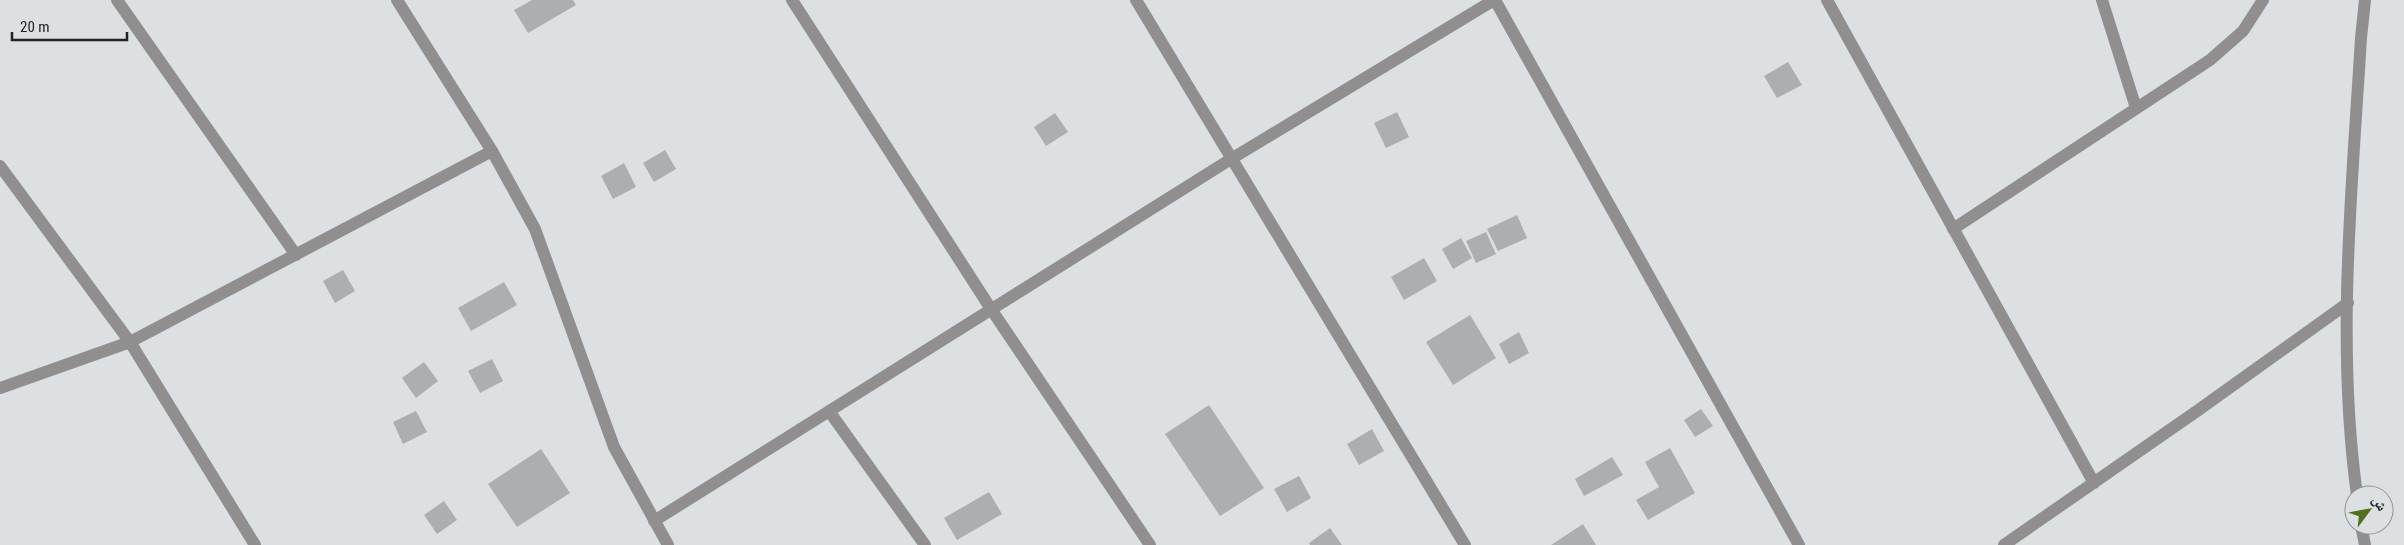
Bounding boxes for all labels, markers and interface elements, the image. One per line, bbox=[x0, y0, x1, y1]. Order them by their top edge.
scale bar bbox=[12, 10, 128, 42]
text: 20 m bbox=[20, 18, 50, 36]
north arrow bbox=[2344, 485, 2394, 535]
text: ش bbox=[2368, 493, 2391, 514]

